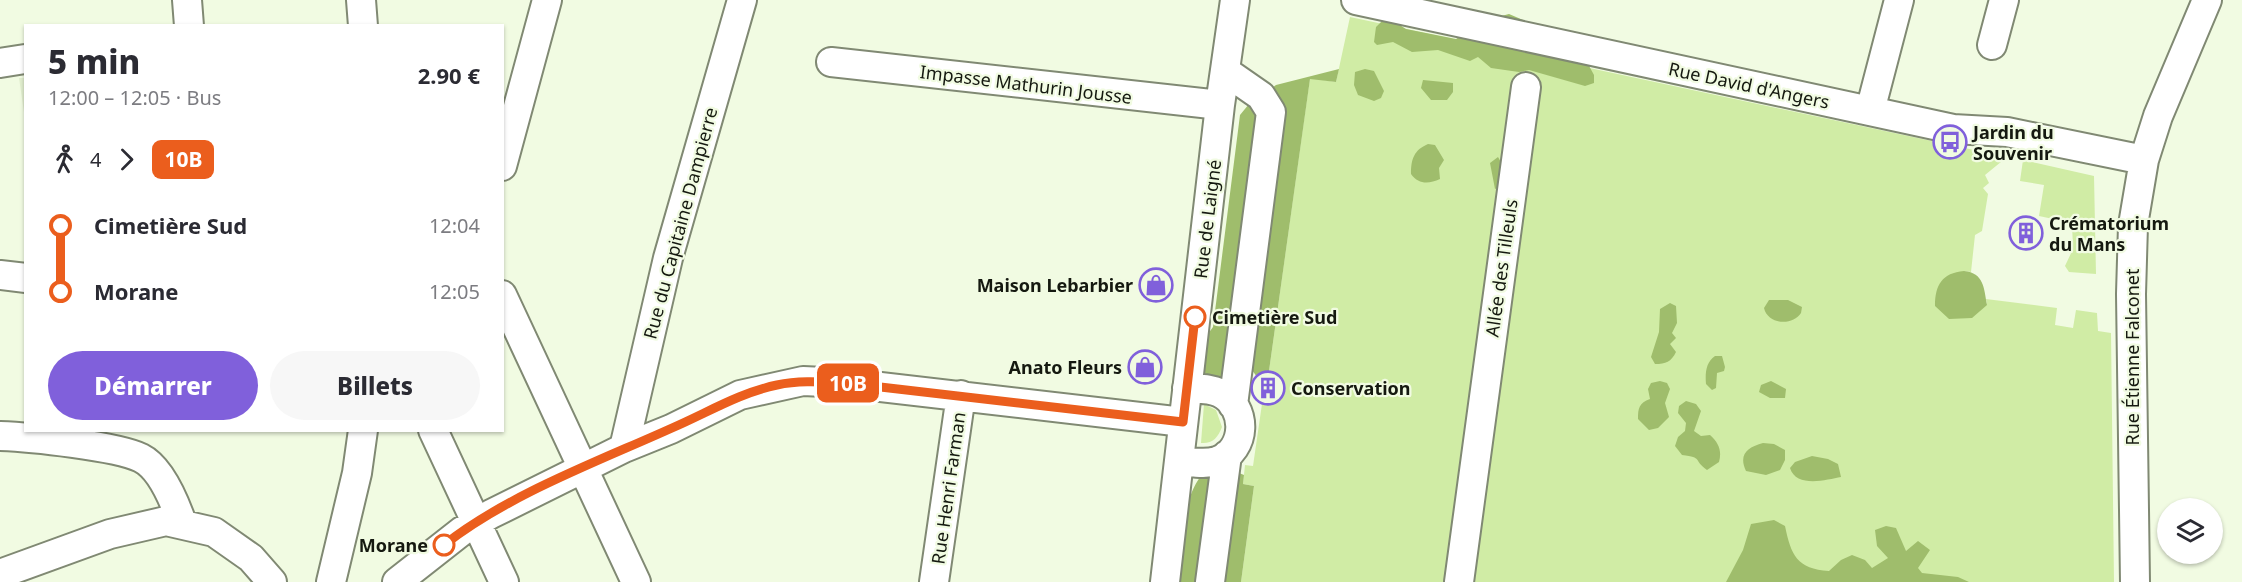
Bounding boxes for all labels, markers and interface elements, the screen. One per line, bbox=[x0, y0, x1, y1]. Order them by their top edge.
text: 5 min bbox=[48, 39, 140, 84]
street label: Rue David d'Angers bbox=[1666, 56, 1832, 114]
street label: Impasse Mathurin Jousse bbox=[919, 59, 1133, 109]
text: 2.90 € bbox=[418, 60, 480, 90]
text: 12:00 – 12:05 · Bus bbox=[48, 84, 221, 111]
street label: Rue du Capitaine Dampierre bbox=[637, 104, 723, 342]
place label: Jardin du Souvenir bbox=[1971, 120, 2054, 165]
bus stop icon: Jardin du Souvenir bbox=[1932, 124, 1968, 160]
icon: walk bbox=[48, 143, 81, 176]
icon: forward bbox=[110, 143, 143, 176]
text: 10B bbox=[164, 145, 202, 173]
text: 4 bbox=[90, 146, 101, 173]
street label: Rue de Laigné bbox=[1188, 158, 1226, 280]
street label: Allée des Tilleuls bbox=[1479, 198, 1523, 338]
text: Cimetière Sud bbox=[94, 210, 247, 240]
place label: Crématorium du Mans bbox=[2049, 211, 2169, 256]
text: 12:04 bbox=[429, 212, 480, 239]
building icon: Crématorium du Mans bbox=[2008, 215, 2044, 251]
shop icon: Maison Lebarbier bbox=[1138, 267, 1174, 303]
street label: Rue Étienne Falconet bbox=[2120, 268, 2144, 445]
place label: Maison Lebarbier bbox=[977, 273, 1133, 297]
text: Morane bbox=[94, 276, 179, 306]
text: 12:05 bbox=[429, 278, 480, 305]
place label: Cimetière Sud bbox=[1212, 305, 1337, 329]
marker: Cimetière Sud bbox=[1184, 306, 1206, 328]
shop icon: Anato Fleurs bbox=[1127, 349, 1163, 385]
button: Démarrer bbox=[48, 351, 258, 420]
button: Billets bbox=[270, 351, 480, 420]
place label: Anato Fleurs bbox=[1009, 355, 1122, 379]
line badge: 10B bbox=[814, 364, 882, 403]
text: 10B bbox=[829, 369, 867, 397]
building icon: Conservation bbox=[1250, 370, 1286, 406]
place label: Conservation bbox=[1291, 376, 1411, 400]
street label: Rue Henri Farman bbox=[925, 410, 971, 566]
map controls bbox=[2157, 498, 2223, 564]
button: layers bbox=[2157, 498, 2223, 564]
place label: Morane bbox=[359, 533, 428, 557]
marker: Morane bbox=[433, 534, 455, 556]

